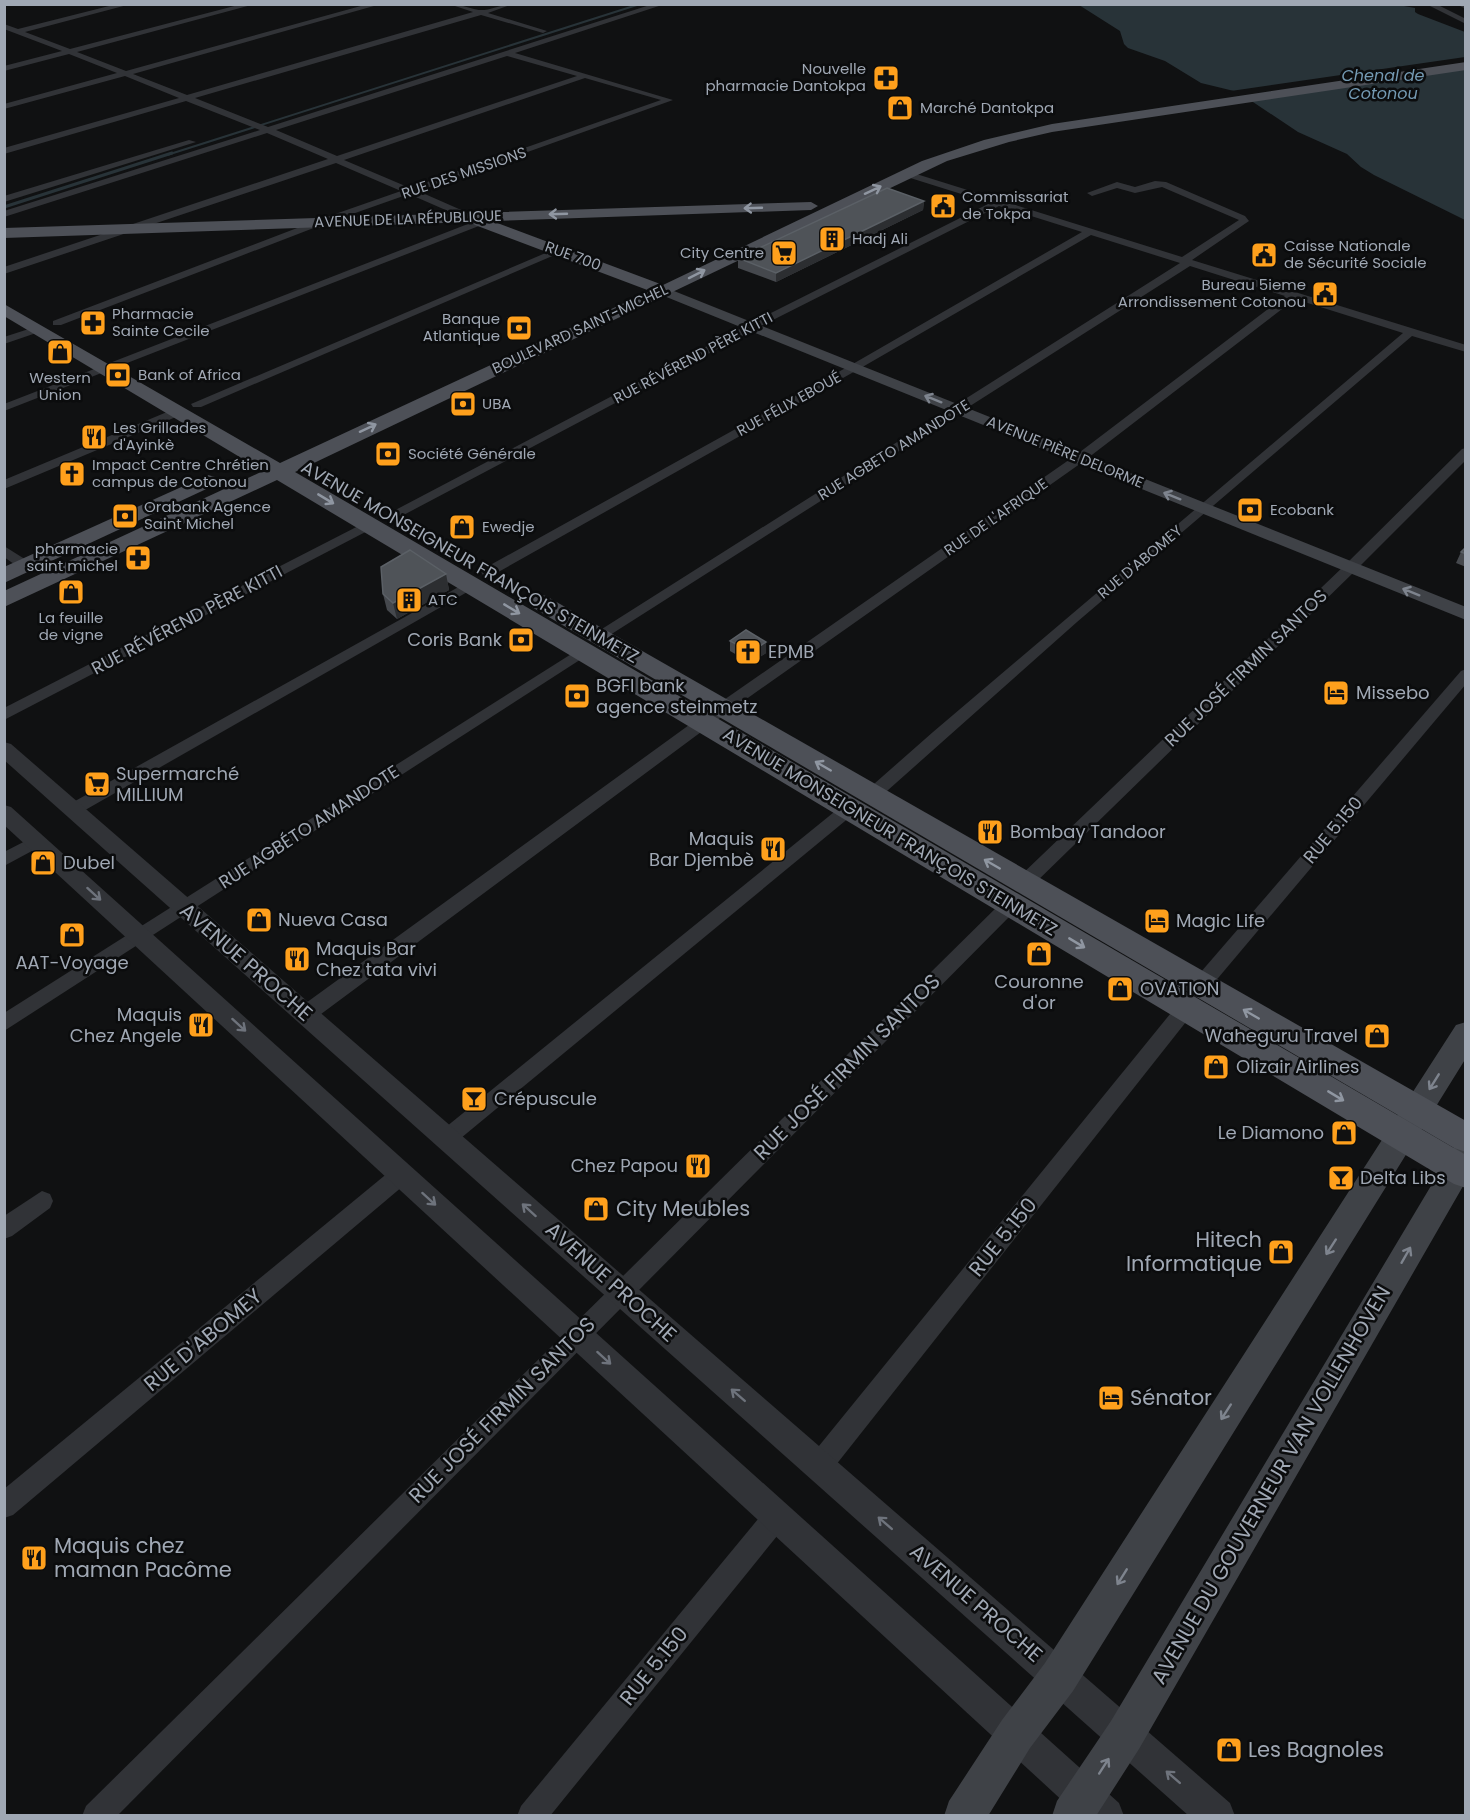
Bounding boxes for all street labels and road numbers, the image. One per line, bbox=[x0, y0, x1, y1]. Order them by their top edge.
street label: RUE DES MISSIONS bbox=[398, 141, 529, 204]
street label: AVENUE DE LA RÉPUBLIQUE bbox=[314, 205, 502, 232]
street label: RUE 700 bbox=[542, 236, 604, 275]
street label: BOULEVARD SAINT-MICHEL bbox=[489, 278, 671, 379]
street label: RUE RÉVÉREND PÈRE KITTI bbox=[610, 307, 776, 408]
street label: RUE FÉLIX EBOUÉ bbox=[733, 366, 845, 441]
street label: RUE AGBETO AMANDOTE bbox=[814, 394, 974, 505]
street label: AVENUE PIÈRE DELORME bbox=[984, 410, 1147, 493]
street label: AVENUE MONSEIGNEUR FRANÇOIS STEINMETZ bbox=[297, 454, 644, 669]
street label: RUE DE L'AFRIQUE bbox=[940, 473, 1052, 560]
street label: RUE D'ABOMEY bbox=[1093, 520, 1187, 603]
street label: RUE RÉVÉREND PÈRE KITTI bbox=[87, 559, 287, 681]
street label: RUE JOSÉ FIRMIN SANTOS bbox=[1159, 583, 1332, 752]
street label: AVENUE MONSEIGNEUR FRANÇOIS STEINMETZ bbox=[718, 721, 1062, 942]
street label: RUE AGBÉTO AMANDOTE bbox=[214, 759, 404, 894]
street label: RUE 5.150 bbox=[1297, 791, 1368, 869]
street label: AVENUE PROCHE bbox=[174, 896, 319, 1027]
street label: RUE JOSÉ FIRMIN SANTOS bbox=[747, 967, 946, 1166]
street label: RUE 5.150 bbox=[962, 1191, 1043, 1282]
street label: AVENUE PROCHE bbox=[539, 1215, 683, 1348]
street label: AVENUE DU GOUVERNEUR VAN VOLLENHOVEN bbox=[1144, 1280, 1397, 1689]
street label: RUE D'ABOMEY bbox=[137, 1282, 268, 1398]
street label: RUE JOSÉ FIRMIN SANTOS bbox=[402, 1310, 601, 1509]
street label: AVENUE PROCHE bbox=[904, 1537, 1049, 1668]
street label: RUE 5.150 bbox=[613, 1620, 694, 1711]

